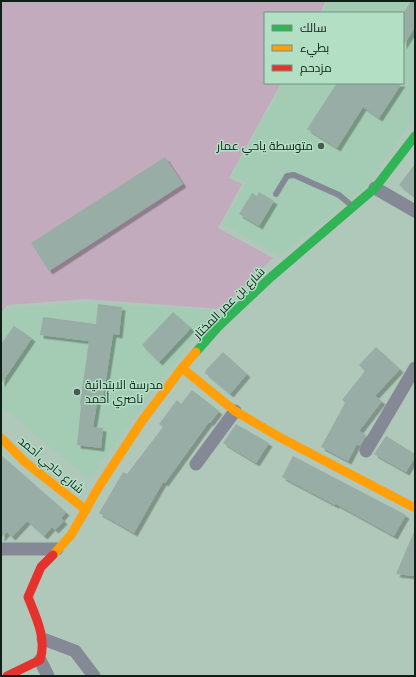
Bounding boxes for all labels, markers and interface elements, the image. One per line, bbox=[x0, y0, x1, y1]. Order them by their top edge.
legend bbox=[264, 12, 404, 84]
text: سالك bbox=[300, 20, 327, 35]
text: بطيء bbox=[300, 40, 329, 58]
text: مزدحم bbox=[300, 60, 332, 76]
place label: متوسطة ياحي عمار bbox=[216, 138, 313, 156]
marker: متوسطة ياحي عمار bbox=[316, 141, 326, 151]
street label: شارع بن عمر المختار bbox=[189, 264, 268, 343]
place label: مدرسة الابتدائية ناصري أحمد bbox=[85, 377, 163, 409]
marker: مدرسة الابتدائية ناصري أحمد bbox=[72, 387, 82, 397]
street label: شارع حاجي أحمد bbox=[13, 433, 87, 499]

